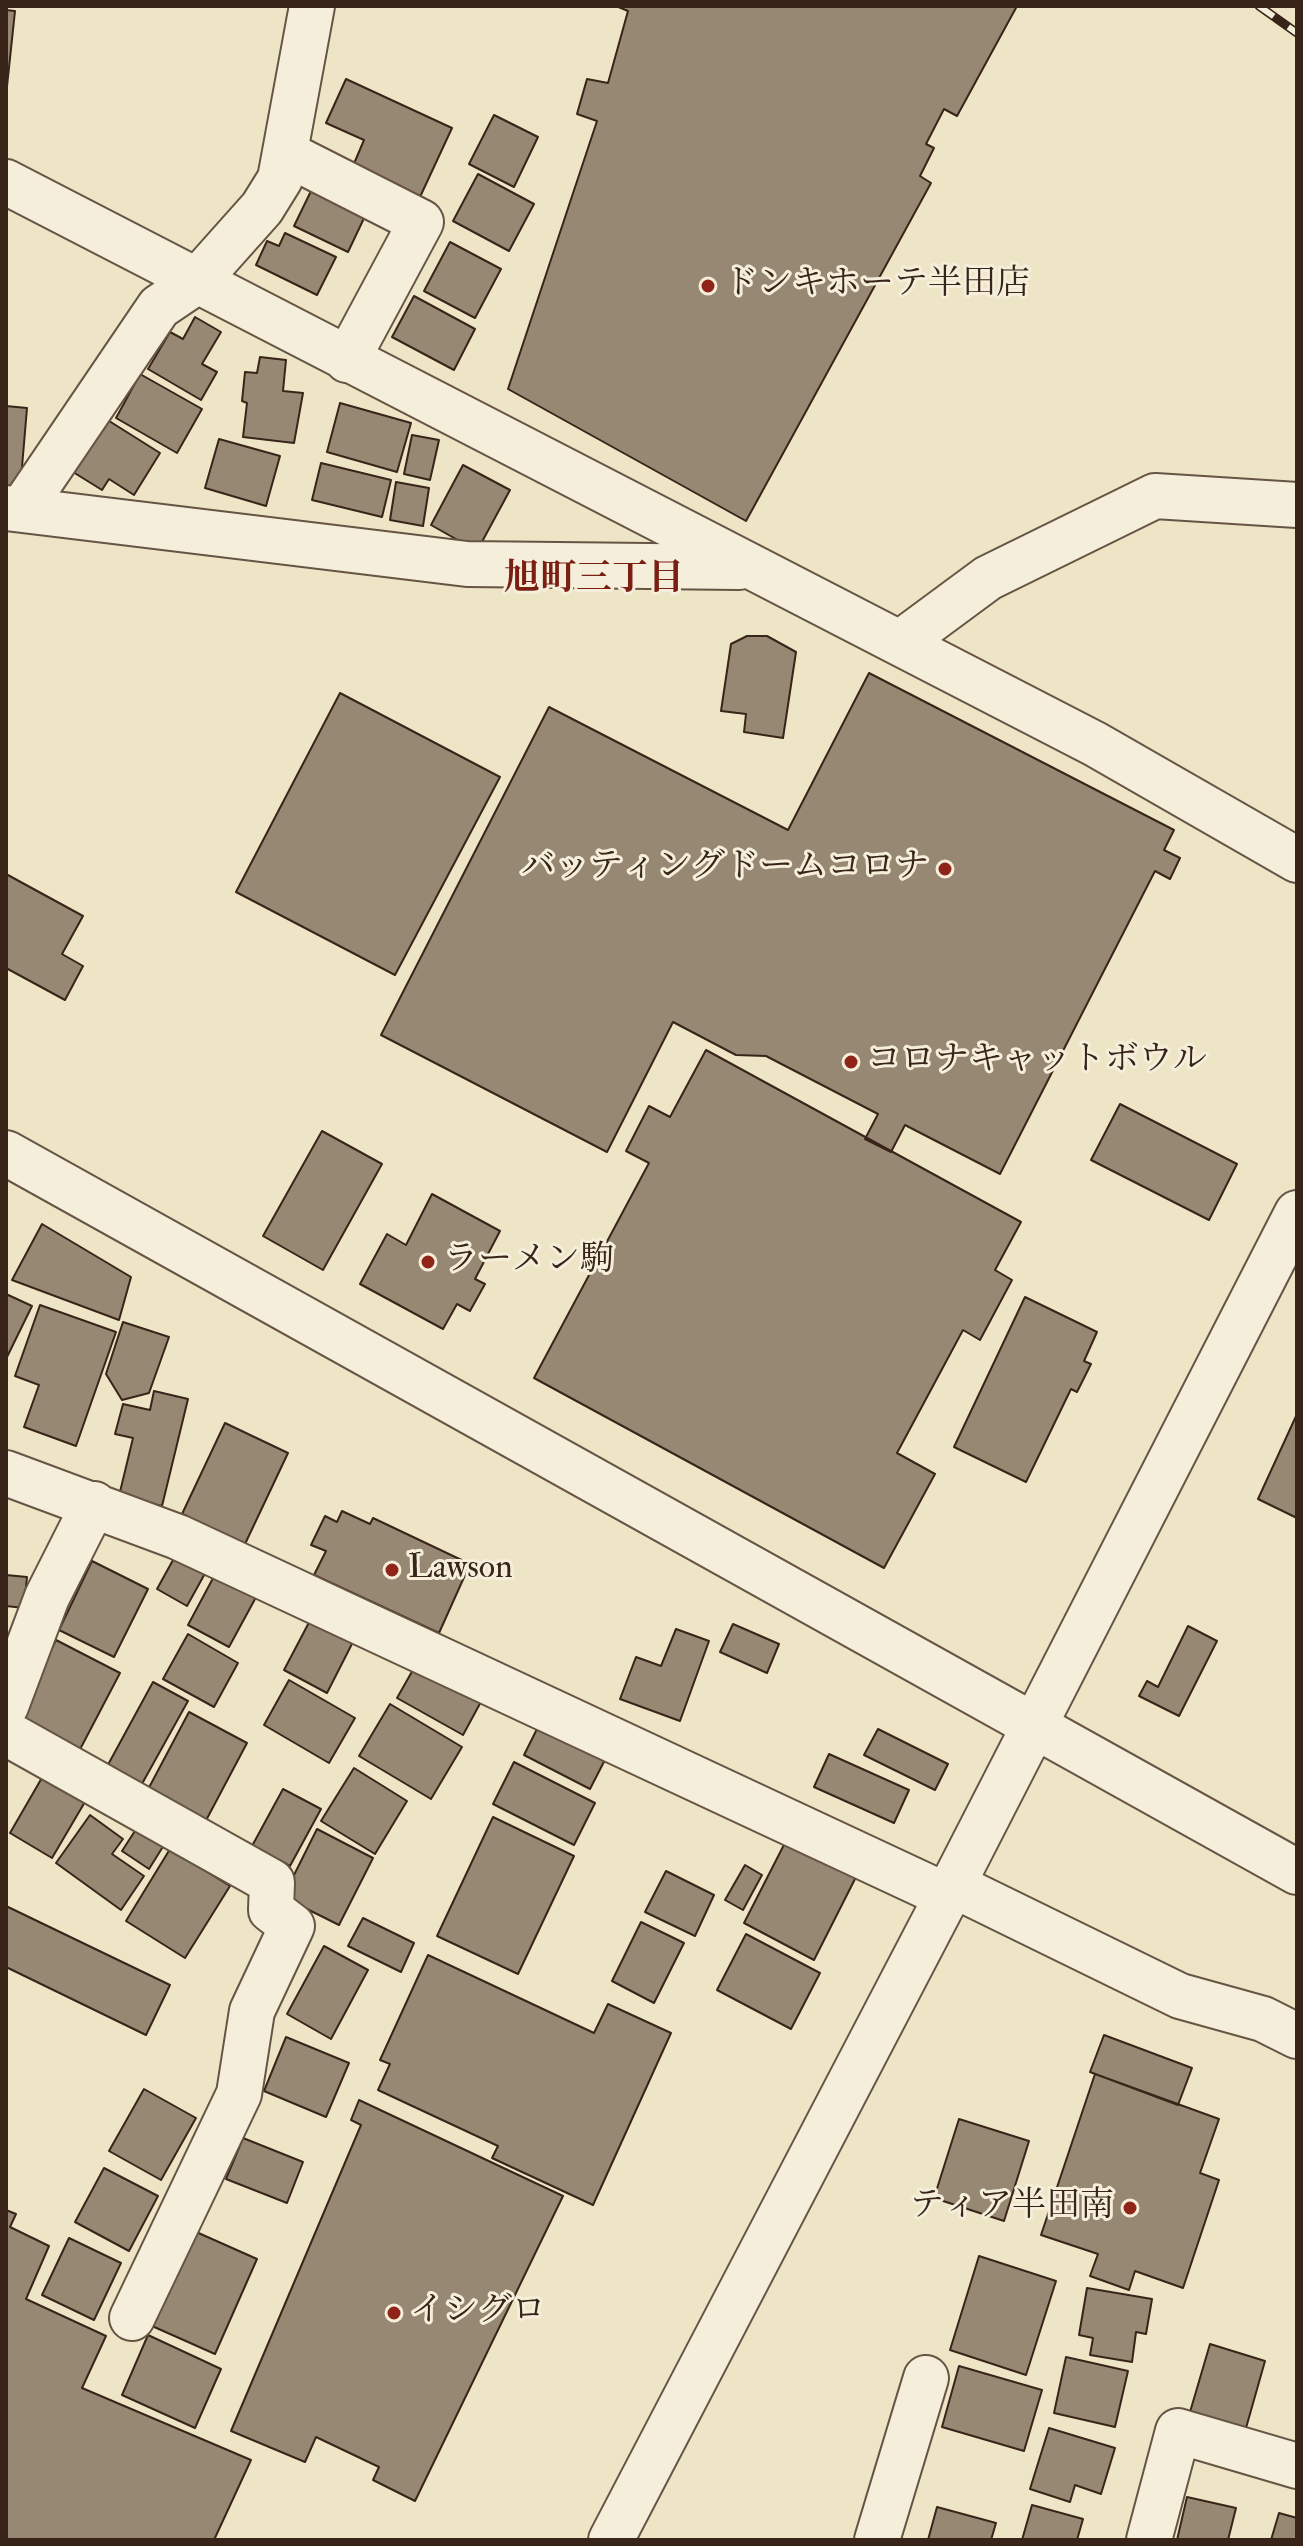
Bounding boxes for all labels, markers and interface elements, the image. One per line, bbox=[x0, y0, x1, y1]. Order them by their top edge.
place label: ドンキホーテ半田店 bbox=[724, 266, 1030, 306]
marker: ドンキホーテ半田店 bbox=[699, 277, 717, 295]
district label: 旭町三丁目 bbox=[504, 559, 684, 603]
place label: バッティングドームコロナ bbox=[521, 849, 929, 889]
marker: バッティングドームコロナ bbox=[936, 860, 954, 878]
place label: コロナキャットボウル bbox=[867, 1042, 1207, 1082]
marker: コロナキャットボウル bbox=[842, 1053, 860, 1071]
place label: ラーメン駒 bbox=[444, 1242, 614, 1282]
marker: ラーメン駒 bbox=[419, 1253, 437, 1271]
place label: Lawson bbox=[408, 1550, 513, 1590]
marker: Lawson bbox=[383, 1561, 401, 1579]
place label: ティア半田南 bbox=[910, 2188, 1114, 2228]
marker: ティア半田南 bbox=[1121, 2199, 1139, 2217]
place label: イシグロ bbox=[410, 2293, 546, 2333]
marker: イシグロ bbox=[385, 2304, 403, 2322]

